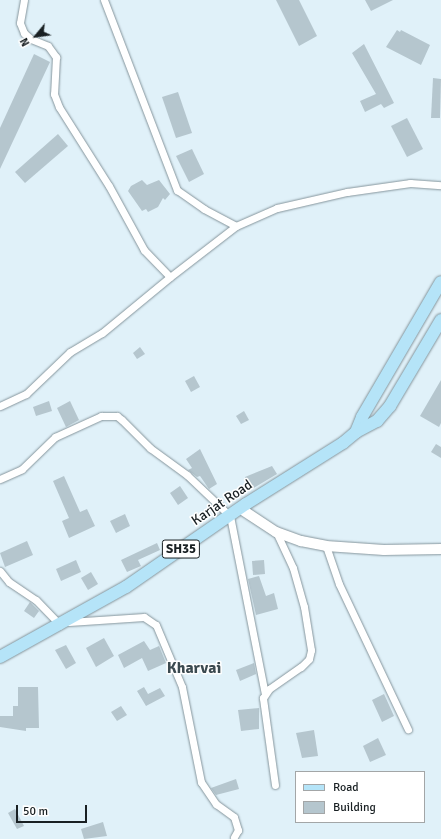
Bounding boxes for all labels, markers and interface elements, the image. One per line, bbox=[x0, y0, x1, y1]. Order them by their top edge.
north arrow bbox=[16, 16, 56, 56]
text: N bbox=[18, 36, 33, 49]
street label: Karjat Road bbox=[188, 477, 256, 529]
road number: SH35 bbox=[161, 538, 201, 560]
district label: Kharvai bbox=[167, 658, 221, 678]
legend bbox=[295, 771, 425, 823]
text: Road bbox=[333, 780, 359, 795]
scale bar bbox=[18, 797, 89, 823]
text: Building bbox=[333, 800, 376, 815]
text: 50 m bbox=[23, 804, 48, 819]

